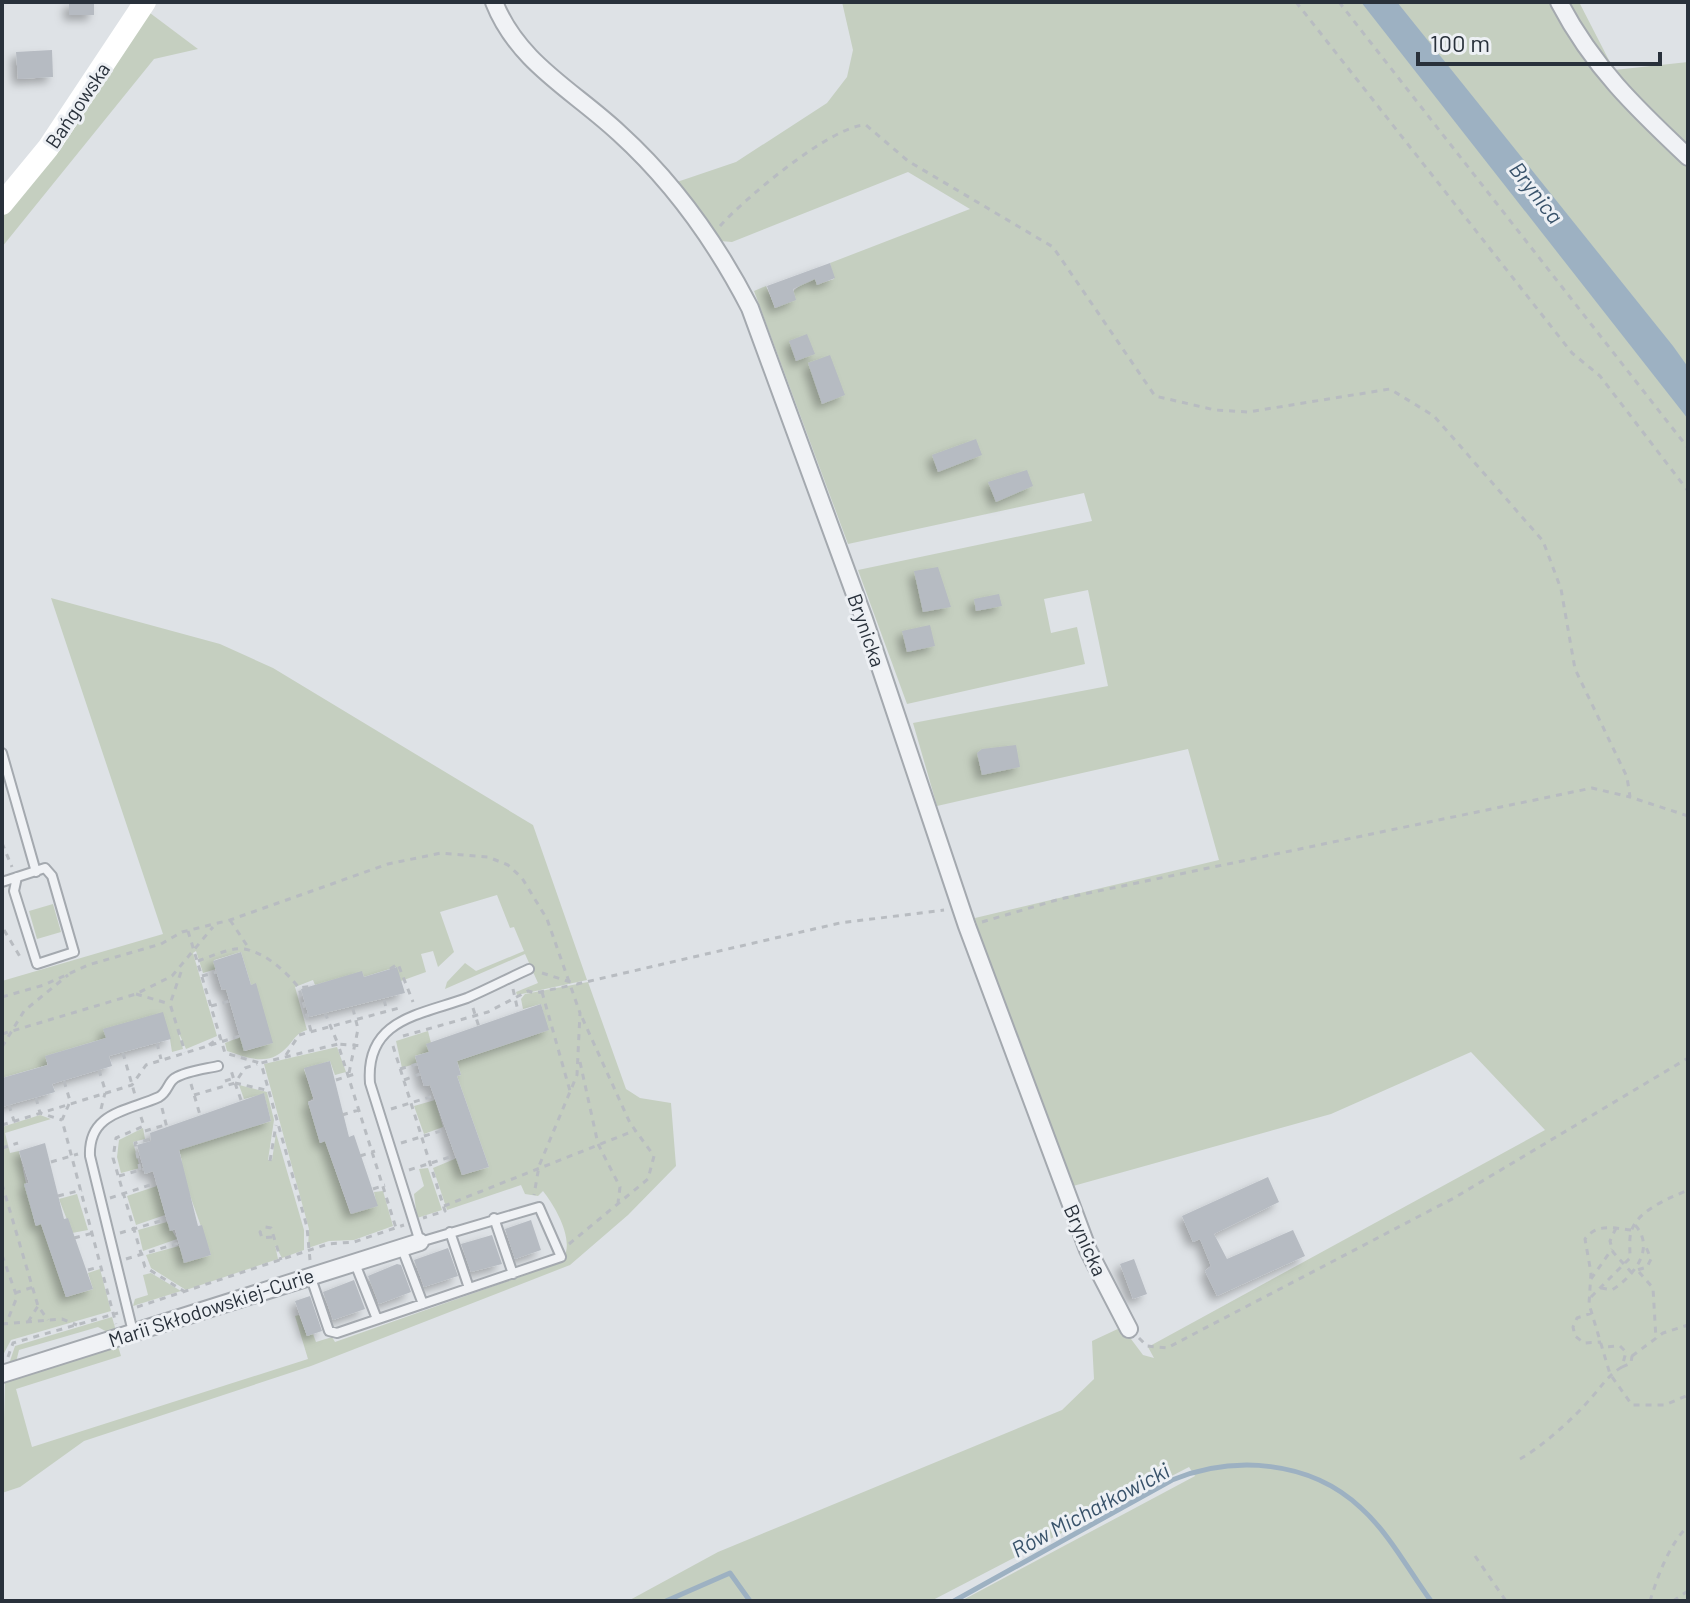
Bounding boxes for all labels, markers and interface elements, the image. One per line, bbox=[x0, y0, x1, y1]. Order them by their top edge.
scale bar bbox=[1418, 16, 1660, 66]
text: 100 m bbox=[1430, 28, 1490, 57]
street label: Bańgowska bbox=[40, 58, 114, 152]
water label: Brynica bbox=[1505, 156, 1569, 228]
street label: Brynicka bbox=[843, 590, 891, 670]
street label: Brynicka bbox=[1060, 1200, 1112, 1280]
street label: Marii Skłodowskiej-Curie bbox=[105, 1262, 317, 1352]
water label: Rów Michałkowicki bbox=[1006, 1456, 1174, 1562]

